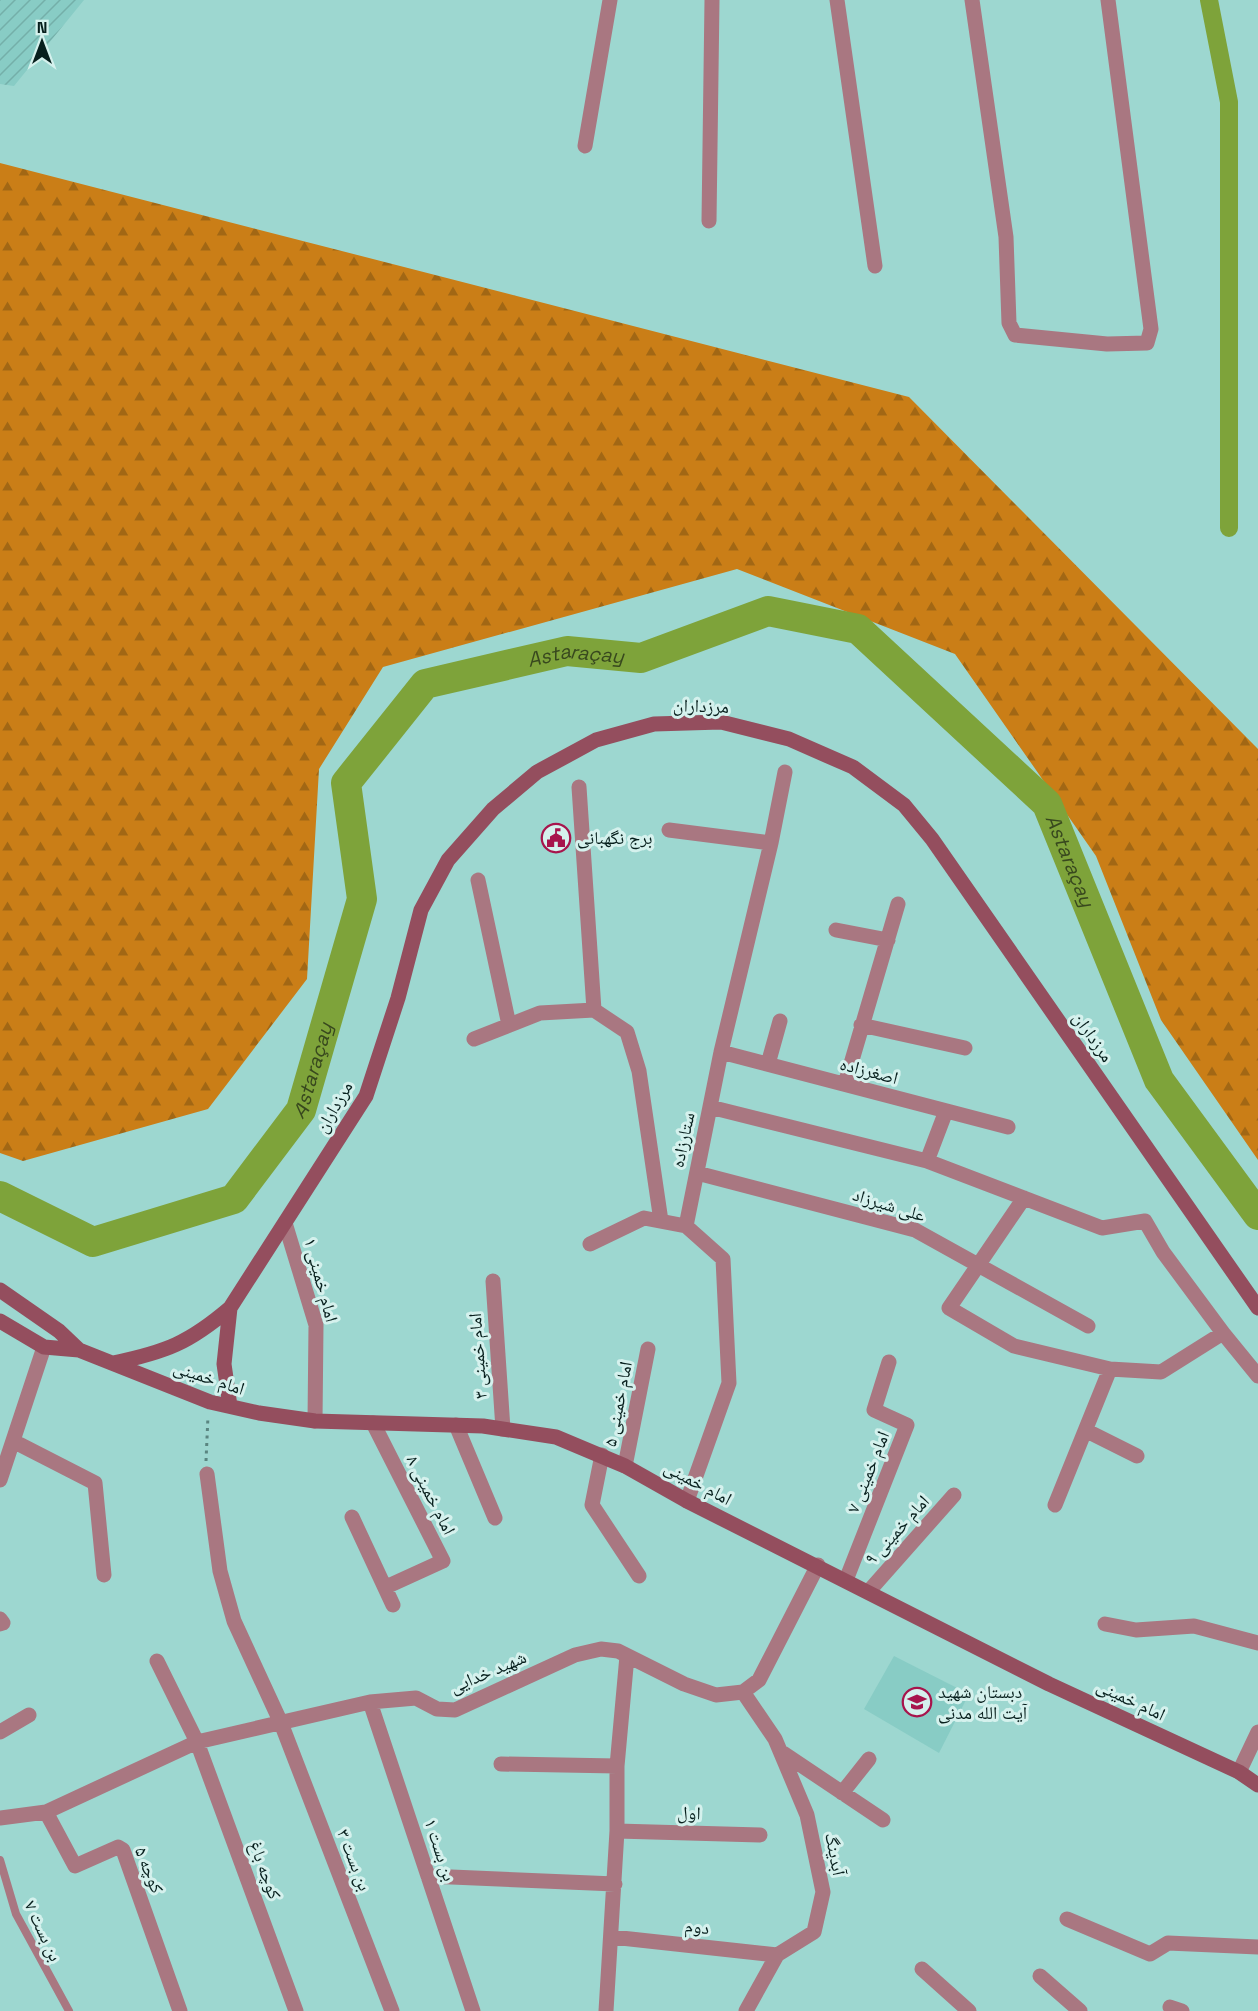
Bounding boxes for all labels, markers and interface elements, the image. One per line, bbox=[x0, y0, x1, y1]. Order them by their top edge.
north arrow bbox=[12, 12, 72, 72]
text: N bbox=[37, 17, 47, 38]
water label: Astaraçay bbox=[525, 638, 627, 673]
street label: مرزداران bbox=[673, 693, 729, 718]
water label: Astaraçay bbox=[1040, 811, 1101, 912]
public building icon: برج نگهبانی bbox=[540, 822, 572, 854]
place label: برج نگهبانی bbox=[577, 826, 653, 850]
street label: مرزداران bbox=[1068, 1007, 1119, 1066]
water label: Astaraçay bbox=[286, 1018, 339, 1124]
street label: اصغرزاده bbox=[838, 1052, 901, 1089]
street label: مرزداران bbox=[310, 1077, 358, 1137]
street label: ستارزاده bbox=[665, 1110, 700, 1170]
street label: علی شیرزاد bbox=[850, 1183, 928, 1226]
street label: امام خمینی ۱ bbox=[298, 1235, 344, 1325]
street label: امام خمینی ۳ bbox=[463, 1312, 493, 1400]
street label: امام خمینی bbox=[170, 1355, 248, 1401]
street label: امام خمینی ۵ bbox=[598, 1359, 638, 1449]
street label: امام خمینی ۷ bbox=[841, 1428, 895, 1516]
street label: امام خمینی ۸ bbox=[401, 1451, 461, 1539]
street label: امام خمینی bbox=[660, 1455, 736, 1511]
street label: امام خمینی ۹ bbox=[859, 1490, 935, 1570]
street label: شهید خدایی bbox=[446, 1645, 530, 1698]
street label: امام خمینی bbox=[1093, 1674, 1169, 1726]
place label: دبستان شهید آیت الله مدنی bbox=[938, 1680, 1028, 1724]
school or university icon: دبستان شهید آیت الله مدنی bbox=[901, 1686, 933, 1718]
street label: اول bbox=[677, 1801, 701, 1824]
street label: بن بست ۱ bbox=[420, 1816, 461, 1884]
street label: بن بست ۳ bbox=[332, 1826, 377, 1894]
street label: آبدینگ bbox=[820, 1831, 851, 1878]
street label: کوچه باغ bbox=[244, 1837, 287, 1903]
street label: کوچه ۵ bbox=[130, 1843, 169, 1897]
street label: بن بست ۷ bbox=[19, 1897, 68, 1965]
street label: دوم bbox=[683, 1914, 711, 1940]

